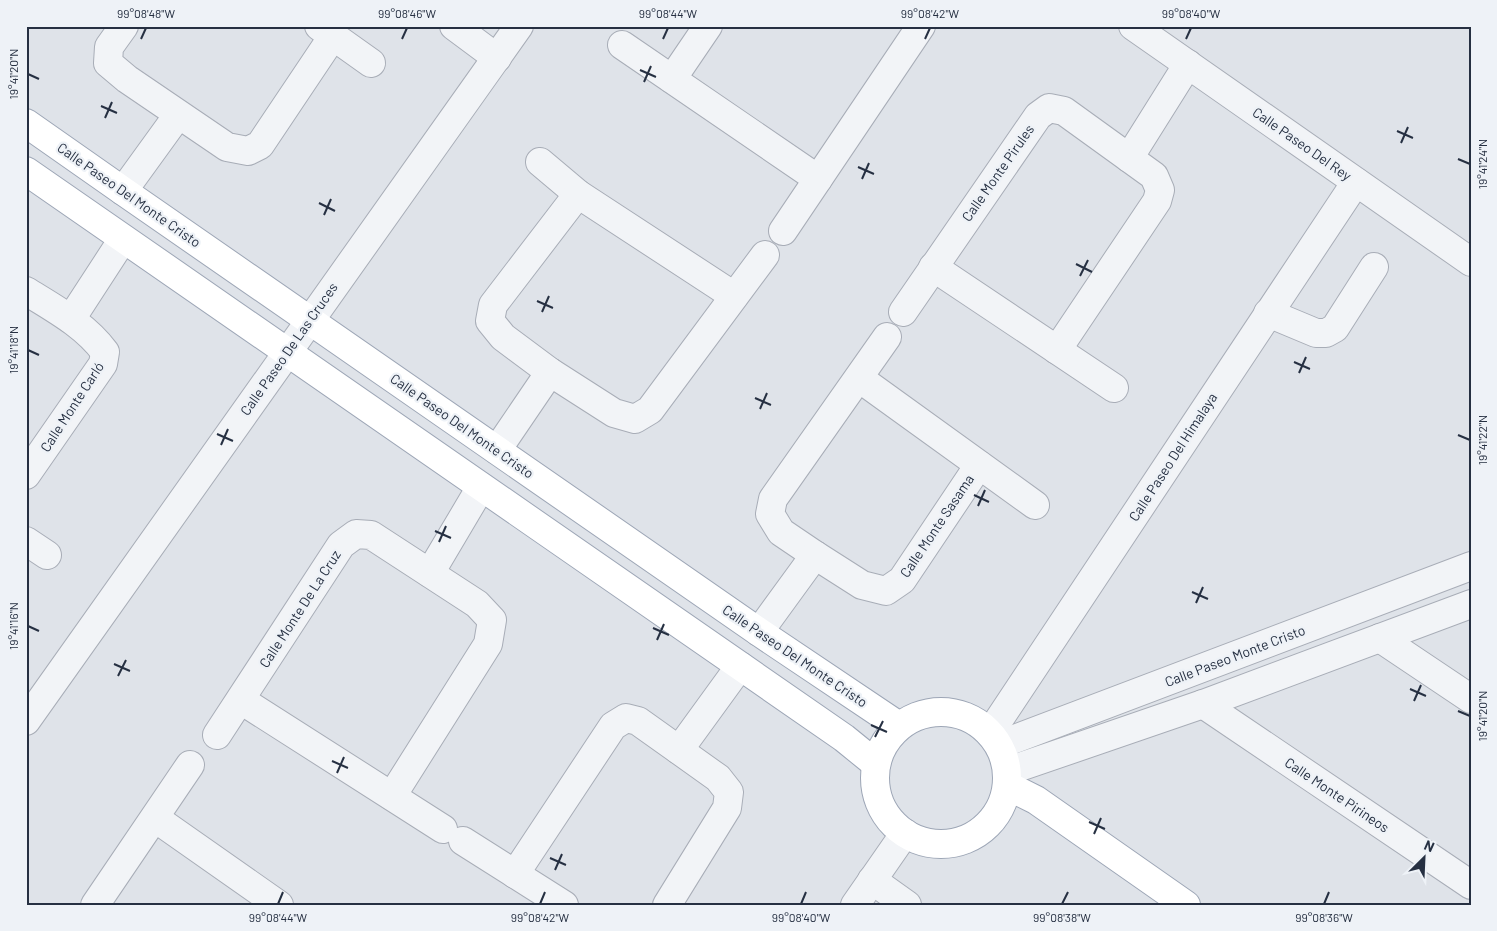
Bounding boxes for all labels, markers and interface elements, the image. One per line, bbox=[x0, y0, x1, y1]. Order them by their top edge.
text: 99°08'48"W bbox=[117, 6, 176, 20]
text: 99°08'46"W bbox=[378, 6, 436, 20]
text: 99°08'44"W bbox=[639, 6, 698, 20]
text: 99°08'42"W bbox=[901, 6, 960, 20]
text: 99°08'40"W bbox=[1162, 6, 1221, 20]
text: 19°41'20"N bbox=[6, 49, 20, 99]
street label: Calle Paseo Del Rey bbox=[1250, 103, 1355, 184]
street label: Calle Monte Pirules bbox=[958, 121, 1037, 224]
street label: Calle Paseo Del Monte Cristo bbox=[54, 139, 204, 251]
text: 19°41'24"N bbox=[1475, 139, 1489, 189]
street label: Calle Paseo De Las Cruces bbox=[236, 279, 341, 418]
text: 19°41'18"N bbox=[6, 326, 20, 374]
street label: Calle Monte Carló bbox=[36, 359, 107, 455]
street label: Calle Paseo Del Monte Cristo bbox=[387, 370, 537, 482]
street label: Calle Paseo Del Himalaya bbox=[1125, 389, 1220, 524]
text: 19°41'22"N bbox=[1475, 415, 1489, 465]
street label: Calle Monte Sasama bbox=[896, 471, 977, 580]
street label: Calle Monte De La Cruz bbox=[255, 547, 344, 671]
street label: Calle Paseo Del Monte Cristo bbox=[720, 601, 871, 710]
text: 19°41'16"N bbox=[6, 602, 20, 650]
street label: Calle Paseo Monte Cristo bbox=[1162, 621, 1307, 690]
text: 19°41'20"N bbox=[1475, 691, 1489, 741]
street label: Calle Monte Pirineos bbox=[1282, 753, 1393, 836]
north arrow bbox=[1400, 834, 1450, 884]
text: N bbox=[1422, 836, 1437, 855]
text: 99°08'44"W bbox=[249, 910, 308, 924]
text: 99°08'42"W bbox=[511, 910, 570, 924]
text: 99°08'40"W bbox=[772, 910, 831, 924]
text: 99°08'38"W bbox=[1033, 910, 1091, 924]
text: 99°08'36"W bbox=[1295, 910, 1353, 924]

